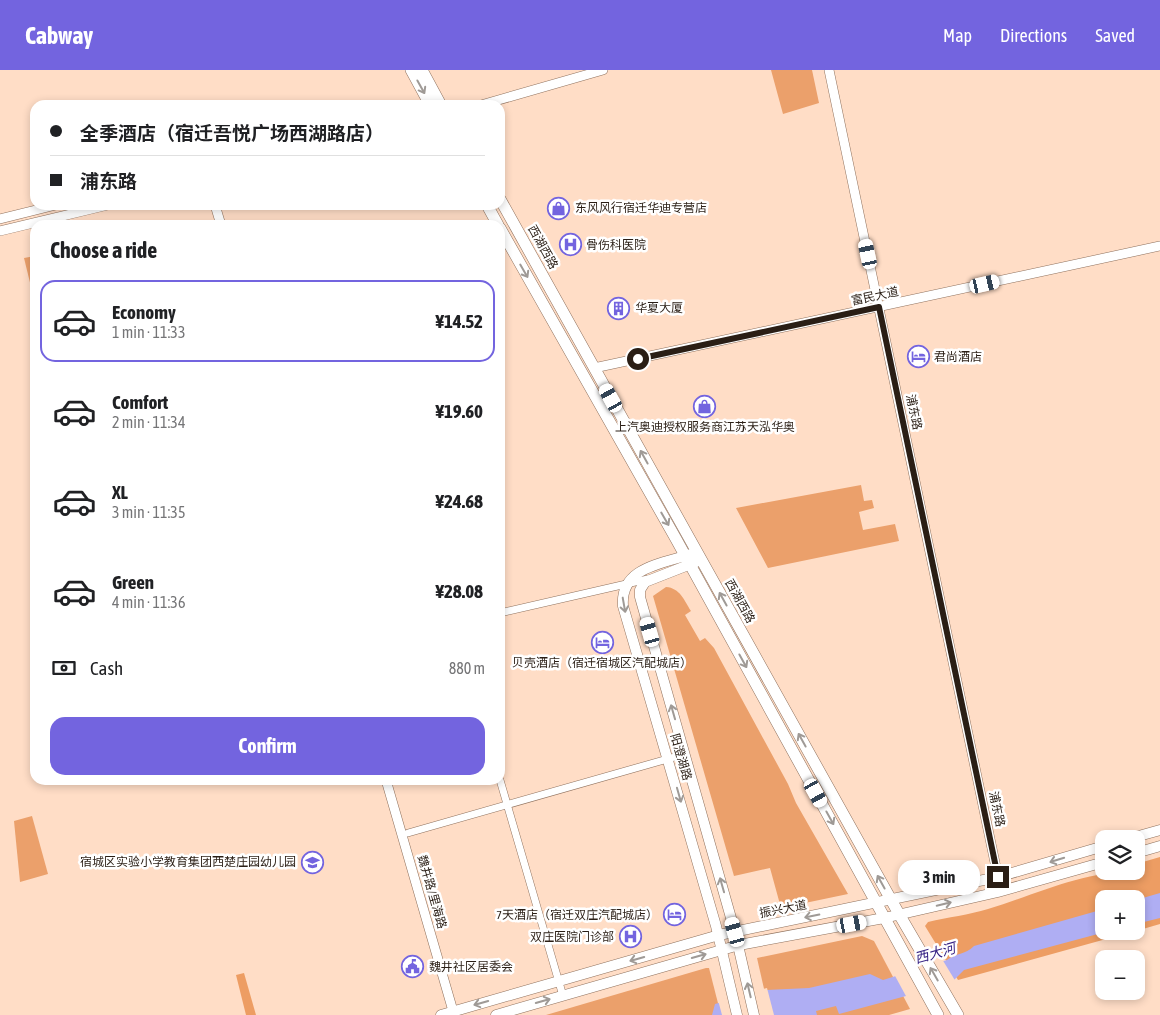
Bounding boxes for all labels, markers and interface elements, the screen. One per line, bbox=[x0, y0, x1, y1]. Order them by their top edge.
text: Cabway bbox=[25, 22, 93, 49]
text: Map bbox=[943, 25, 972, 46]
text: Directions bbox=[1000, 25, 1067, 46]
text: Saved bbox=[1095, 25, 1135, 46]
one-way arrow bbox=[416, 80, 426, 94]
text: 全季酒店（宿迁吾悦广场西湖路店） bbox=[80, 122, 384, 144]
text: 浦东路 bbox=[80, 170, 137, 192]
shop icon: 东风风行宿迁华迪专营店 bbox=[547, 196, 571, 220]
place label: 东风风行宿迁华迪专营店 bbox=[575, 201, 707, 215]
street label: 西湖西路 bbox=[525, 223, 561, 271]
hospital icon: 骨伤科医院 bbox=[558, 233, 582, 257]
text: Choose a ride bbox=[50, 237, 157, 263]
place label: 骨伤科医院 bbox=[586, 238, 646, 252]
car bbox=[857, 238, 878, 270]
one-way arrow bbox=[519, 263, 529, 278]
car bbox=[968, 273, 1001, 295]
street label: 富民大道 bbox=[850, 284, 900, 308]
building icon: 华夏大厦 bbox=[607, 296, 631, 320]
icon: car bbox=[52, 299, 97, 344]
text: Economy bbox=[112, 301, 176, 323]
place label: 华夏大厦 bbox=[635, 301, 683, 315]
text: ¥14.52 bbox=[435, 310, 483, 332]
text: 1 min · 11:33 bbox=[112, 323, 185, 341]
hotel icon: 君尚酒店 bbox=[906, 345, 930, 369]
route start bbox=[627, 348, 649, 370]
place label: 君尚酒店 bbox=[934, 350, 982, 364]
car bbox=[597, 381, 624, 415]
icon: car bbox=[52, 389, 97, 434]
text: Comfort bbox=[112, 391, 168, 413]
street label: 浦东路 bbox=[903, 393, 925, 431]
shop icon: 上汽奥迪授权服务商江苏天泓华奥 bbox=[693, 394, 717, 418]
text: ¥19.60 bbox=[435, 400, 483, 422]
text: 2 min · 11:34 bbox=[112, 413, 185, 431]
place label: 上汽奥迪授权服务商江苏天泓华奥 bbox=[615, 420, 795, 434]
one-way arrow bbox=[639, 449, 649, 464]
icon: car bbox=[52, 479, 97, 524]
text: XL bbox=[112, 481, 128, 503]
text: ¥24.68 bbox=[435, 490, 483, 512]
text: 3 min · 11:35 bbox=[112, 503, 185, 521]
one-way arrow bbox=[660, 511, 670, 525]
icon: car bbox=[52, 569, 97, 614]
text: Green bbox=[112, 571, 154, 593]
street label: 西湖西路 bbox=[722, 577, 758, 625]
text: ¥28.08 bbox=[435, 580, 483, 602]
one-way arrow bbox=[718, 591, 728, 606]
text: 4 min · 11:36 bbox=[112, 593, 185, 611]
one-way arrow bbox=[620, 597, 630, 613]
car bbox=[638, 616, 661, 648]
hotel icon: 贝壳酒店（宿迁宿城区汽配城店） bbox=[590, 630, 614, 654]
one-way arrow bbox=[739, 653, 748, 668]
icon: cash bbox=[50, 654, 78, 682]
place label: 贝壳酒店（宿迁宿城区汽配城店） bbox=[512, 656, 692, 670]
text: Cash bbox=[90, 657, 123, 679]
text: 880 m bbox=[449, 659, 485, 677]
one-way arrow bbox=[667, 704, 677, 720]
button: Confirm bbox=[50, 717, 485, 775]
street label: 阳澄湖路 bbox=[668, 732, 694, 782]
one-way arrow bbox=[797, 734, 807, 748]
car bbox=[802, 776, 829, 810]
one-way arrow bbox=[675, 787, 684, 803]
street label: 浦东路 bbox=[986, 790, 1008, 828]
one-way arrow bbox=[825, 811, 835, 826]
map controls bbox=[1095, 830, 1145, 1000]
button: layers bbox=[1095, 830, 1145, 880]
school or university icon: 宿城区实验小学教育集团西楚庄园幼儿园 bbox=[300, 850, 324, 874]
street label: 魏井路/里海路 bbox=[415, 854, 449, 930]
place label: 宿城区实验小学教育集团西楚庄园幼儿园 bbox=[80, 855, 296, 869]
one-way arrow bbox=[1049, 855, 1065, 865]
callout: 3 min bbox=[898, 860, 980, 894]
route end bbox=[987, 866, 1009, 888]
text: 3 min bbox=[923, 868, 955, 886]
one-way arrow bbox=[876, 876, 886, 890]
one-way arrow bbox=[717, 877, 727, 893]
button: + bbox=[1095, 890, 1145, 940]
street label: 振兴大道 bbox=[758, 898, 808, 920]
one-way arrow bbox=[935, 899, 951, 909]
hotel icon: 7天酒店（宿迁双庄汽配城店） bbox=[662, 903, 686, 927]
place label: 7天酒店（宿迁双庄汽配城店） bbox=[496, 908, 658, 922]
one-way arrow bbox=[804, 912, 820, 921]
car bbox=[835, 914, 868, 934]
car bbox=[723, 916, 746, 948]
hospital icon: 双庄医院门诊部 bbox=[618, 925, 642, 949]
place label: 双庄医院门诊部 bbox=[530, 930, 614, 944]
water label: 西大河 bbox=[913, 939, 960, 966]
button: − bbox=[1095, 950, 1145, 1000]
one-way arrow bbox=[691, 951, 707, 960]
one-way arrow bbox=[629, 954, 645, 964]
public building icon: 魏井社区居委会 bbox=[401, 955, 425, 979]
place label: 魏井社区居委会 bbox=[429, 960, 513, 974]
one-way arrow bbox=[929, 967, 939, 982]
one-way arrow bbox=[744, 983, 753, 999]
one-way arrow bbox=[535, 996, 551, 1006]
one-way arrow bbox=[473, 999, 489, 1009]

